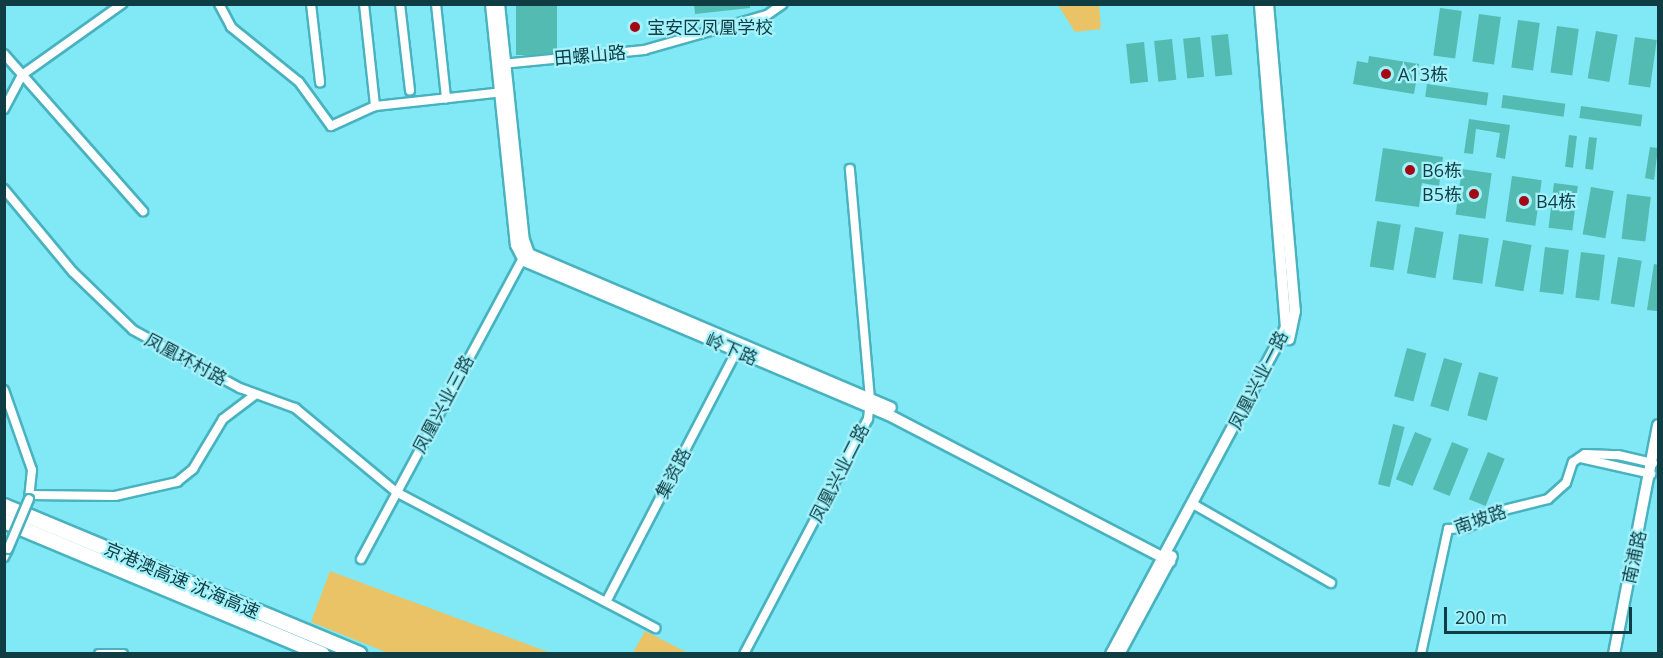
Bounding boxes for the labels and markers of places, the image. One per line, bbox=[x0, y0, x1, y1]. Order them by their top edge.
place label: 宝安区凤凰学校 bbox=[647, 16, 773, 38]
marker: 宝安区凤凰学校 bbox=[628, 20, 642, 34]
place label: A13栋 bbox=[1398, 63, 1448, 85]
marker: A13栋 bbox=[1379, 67, 1393, 81]
place label: B6栋 bbox=[1422, 159, 1462, 181]
marker: B6栋 bbox=[1403, 163, 1417, 177]
place label: B5栋 bbox=[1422, 183, 1462, 205]
marker: B5栋 bbox=[1467, 187, 1481, 201]
place label: B4栋 bbox=[1536, 190, 1576, 212]
marker: B4栋 bbox=[1517, 194, 1531, 208]

